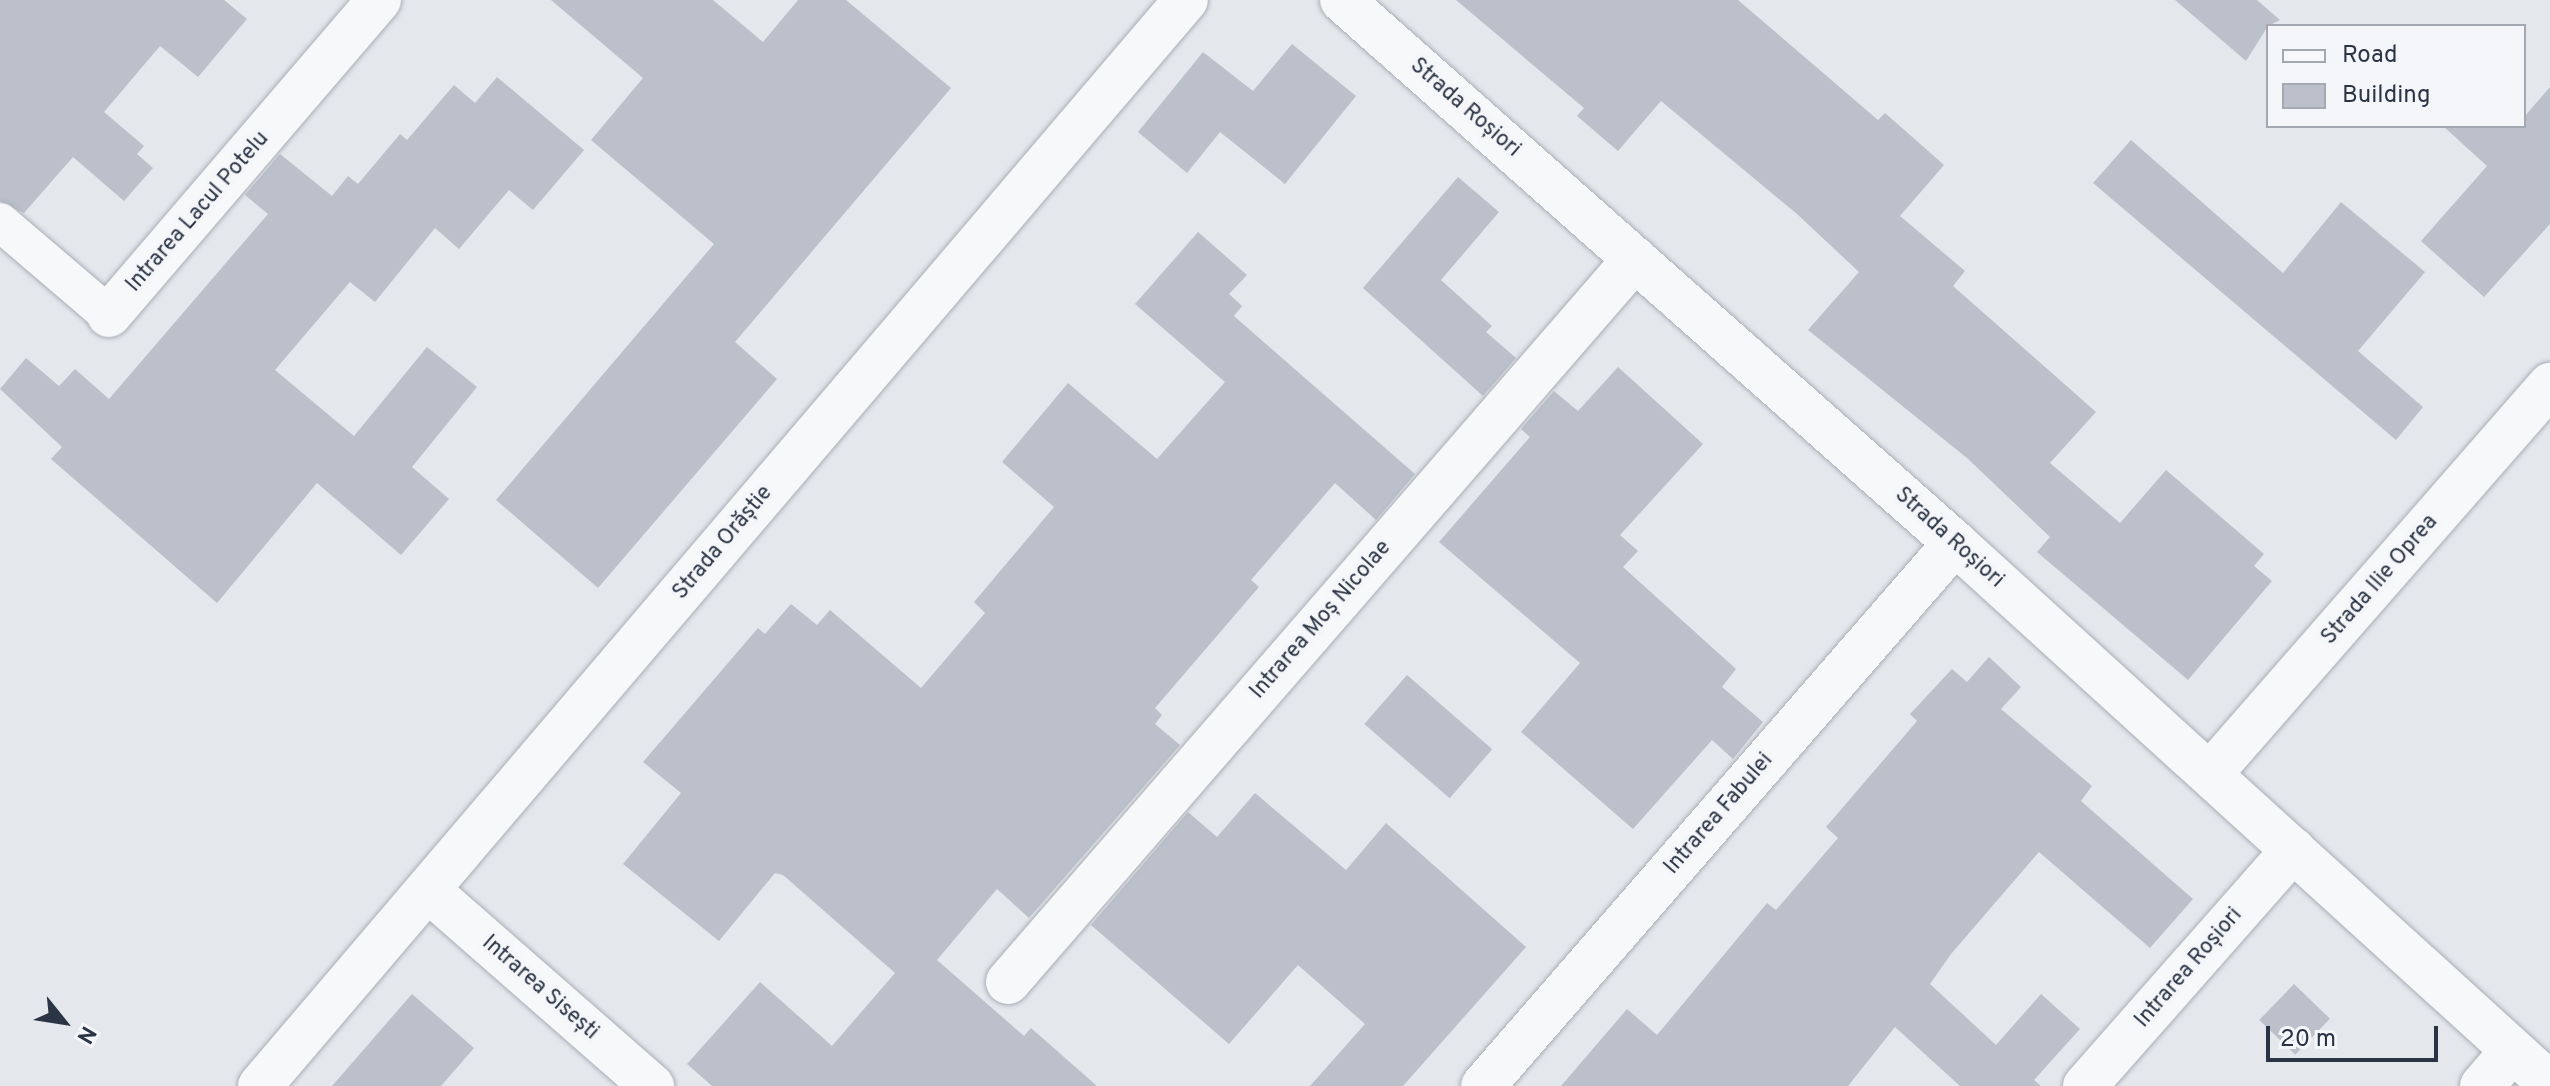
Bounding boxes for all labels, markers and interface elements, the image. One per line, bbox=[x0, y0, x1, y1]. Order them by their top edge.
legend bbox=[2266, 24, 2526, 128]
text: Road bbox=[2342, 41, 2398, 71]
street label: Strada Roșiori bbox=[1404, 53, 1526, 163]
text: Building bbox=[2342, 81, 2431, 111]
street label: Intrarea Lacul Potelu bbox=[121, 126, 275, 298]
street label: Strada Orăștie bbox=[668, 481, 778, 605]
street label: Strada Roșiori bbox=[1889, 482, 2009, 594]
street label: Strada Ilie Oprea bbox=[2316, 509, 2444, 651]
street label: Intrarea Moș Nicolae bbox=[1245, 535, 1397, 705]
street label: Intrarea Fabulei bbox=[1659, 748, 1779, 880]
street label: Intrarea Roșiori bbox=[2130, 903, 2248, 1033]
street label: Intrarea Sisești bbox=[476, 930, 604, 1046]
north arrow bbox=[24, 982, 104, 1062]
scale bar bbox=[2270, 1010, 2442, 1060]
text: N bbox=[70, 1021, 101, 1048]
text: 20 m bbox=[2280, 1025, 2336, 1055]

